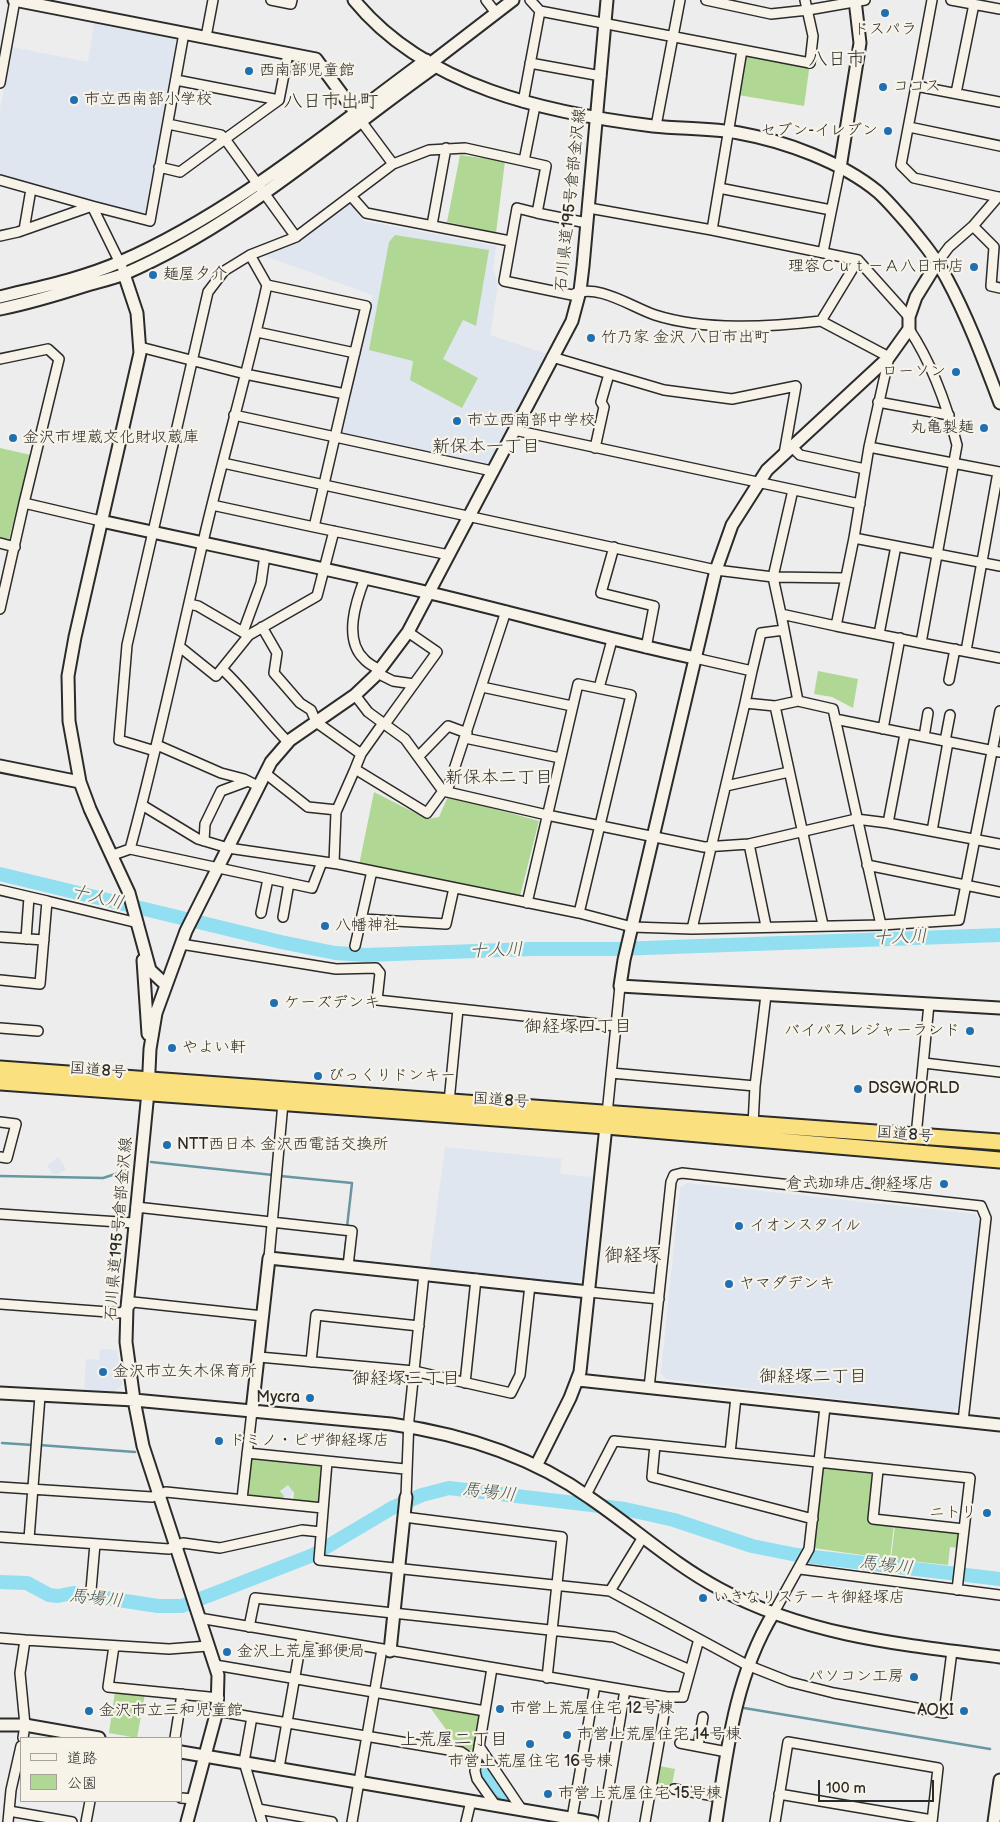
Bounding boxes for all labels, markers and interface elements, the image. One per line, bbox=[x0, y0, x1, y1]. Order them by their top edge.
marker: ドスパラ bbox=[879, 7, 891, 19]
place label: ドスパラ bbox=[853, 20, 917, 40]
district label: 八日市 bbox=[809, 49, 865, 71]
place label: 西南部児童館 bbox=[259, 61, 355, 81]
marker: 西南部児童館 bbox=[243, 65, 255, 77]
place label: ココス bbox=[893, 77, 941, 97]
marker: ココス bbox=[877, 81, 889, 93]
place label: 市立西南部小学校 bbox=[84, 90, 212, 110]
district label: 八日市出町 bbox=[284, 91, 378, 113]
marker: 市立西南部小学校 bbox=[68, 94, 80, 106]
street label: 石川県道195号倉部金沢線 bbox=[552, 107, 590, 293]
place label: セブン-イレブン bbox=[760, 121, 878, 141]
marker: セブン-イレブン bbox=[882, 125, 894, 137]
place label: 理容Ｃｕｔ－Ａ八日市店 bbox=[788, 257, 964, 277]
marker: 理容Ｃｕｔ－Ａ八日市店 bbox=[968, 261, 980, 273]
place label: 麺屋夕介 bbox=[163, 265, 227, 285]
marker: 麺屋夕介 bbox=[147, 269, 159, 281]
place label: 竹乃家 金沢 八日市出町 bbox=[601, 328, 770, 348]
marker: 竹乃家 金沢 八日市出町 bbox=[585, 332, 597, 344]
place label: ローソン bbox=[882, 362, 946, 382]
marker: ローソン bbox=[950, 366, 962, 378]
place label: 市立西南部中学校 bbox=[467, 411, 595, 431]
marker: 市立西南部中学校 bbox=[451, 415, 463, 427]
place label: 丸亀製麺 bbox=[910, 418, 974, 438]
marker: 丸亀製麺 bbox=[978, 422, 990, 434]
place label: 金沢市埋蔵文化財収蔵庫 bbox=[23, 428, 199, 448]
marker: 金沢市埋蔵文化財収蔵庫 bbox=[7, 432, 19, 444]
district label: 新保本一丁目 bbox=[432, 436, 540, 458]
district label: 新保本二丁目 bbox=[445, 767, 553, 789]
water label: 十人川 bbox=[68, 881, 126, 915]
place label: 八幡神社 bbox=[335, 916, 399, 936]
marker: 八幡神社 bbox=[319, 920, 331, 932]
water label: 十人川 bbox=[873, 926, 927, 950]
water label: 十人川 bbox=[469, 939, 523, 963]
place label: ケーズデンキ bbox=[284, 993, 380, 1013]
marker: ケーズデンキ bbox=[268, 997, 280, 1009]
district label: 御経塚四丁目 bbox=[524, 1016, 632, 1038]
place label: バイパスレジャーランド bbox=[784, 1021, 960, 1041]
marker: バイパスレジャーランド bbox=[964, 1025, 976, 1037]
place label: やよい軒 bbox=[182, 1038, 246, 1058]
marker: やよい軒 bbox=[166, 1042, 178, 1054]
street label: 国道8号 bbox=[69, 1059, 127, 1083]
place label: びっくりドンキー bbox=[328, 1066, 456, 1086]
marker: びっくりドンキー bbox=[312, 1070, 324, 1082]
place label: DSGWORLD bbox=[868, 1079, 960, 1099]
marker: DSGWORLD bbox=[852, 1083, 864, 1095]
street label: 国道8号 bbox=[472, 1089, 530, 1113]
street label: 国道8号 bbox=[876, 1123, 934, 1147]
place label: NTT西日本 金沢西電話交換所 bbox=[177, 1135, 389, 1155]
street label: 石川県道195号倉部金沢線 bbox=[101, 1136, 137, 1322]
marker: NTT西日本 金沢西電話交換所 bbox=[161, 1139, 173, 1151]
place label: 倉式珈琲店 御経塚店 bbox=[786, 1174, 934, 1194]
marker: 倉式珈琲店 御経塚店 bbox=[938, 1178, 950, 1190]
place label: イオンスタイル bbox=[749, 1216, 861, 1236]
marker: イオンスタイル bbox=[733, 1220, 745, 1232]
district label: 御経塚 bbox=[605, 1245, 661, 1267]
place label: ヤマダデンキ bbox=[739, 1274, 835, 1294]
marker: ヤマダデンキ bbox=[723, 1278, 735, 1290]
place label: 金沢市立矢木保育所 bbox=[113, 1362, 257, 1382]
marker: 金沢市立矢木保育所 bbox=[97, 1366, 109, 1378]
district label: 御経塚二丁目 bbox=[759, 1366, 867, 1388]
district label: 御経塚三丁目 bbox=[352, 1368, 460, 1390]
place label: Mycra bbox=[256, 1388, 300, 1408]
marker: Mycra bbox=[304, 1392, 316, 1404]
place label: ドミノ・ピザ御経塚店 bbox=[229, 1431, 389, 1451]
marker: ドミノ・ピザ御経塚店 bbox=[213, 1435, 225, 1447]
water label: 馬場川 bbox=[461, 1479, 517, 1507]
place label: ニトリ bbox=[929, 1503, 977, 1523]
marker: ニトリ bbox=[981, 1507, 993, 1519]
water label: 馬場川 bbox=[858, 1552, 914, 1580]
water label: 馬場川 bbox=[68, 1585, 124, 1613]
place label: いきなりステーキ御経塚店 bbox=[713, 1588, 905, 1608]
marker: いきなりステーキ御経塚店 bbox=[697, 1592, 709, 1604]
place label: 金沢上荒屋郵便局 bbox=[237, 1642, 365, 1662]
marker: 金沢上荒屋郵便局 bbox=[221, 1646, 233, 1658]
place label: パソコン工房 bbox=[808, 1667, 904, 1687]
marker: パソコン工房 bbox=[908, 1671, 920, 1683]
place label: 市営上荒屋住宅 12号棟 bbox=[510, 1699, 674, 1719]
place label: 金沢市立三和児童館 bbox=[99, 1701, 243, 1721]
place label: AOKI bbox=[917, 1701, 954, 1721]
marker: 市営上荒屋住宅 12号棟 bbox=[494, 1703, 506, 1715]
marker: 金沢市立三和児童館 bbox=[83, 1705, 95, 1717]
marker: AOKI bbox=[958, 1705, 970, 1717]
place label: 市営上荒屋住宅 14号棟 bbox=[577, 1725, 741, 1745]
district label: 上荒屋二丁目 bbox=[400, 1729, 508, 1751]
marker: 市営上荒屋住宅 14号棟 bbox=[561, 1729, 573, 1741]
legend bbox=[20, 1737, 182, 1802]
marker: 市営上荒屋住宅 16号棟 bbox=[524, 1738, 536, 1750]
text: 道路 bbox=[67, 1749, 97, 1768]
place label: 市営上荒屋住宅 16号棟 bbox=[448, 1752, 612, 1772]
scale bar bbox=[820, 1770, 936, 1802]
text: 公園 bbox=[67, 1774, 97, 1793]
text: 100 m bbox=[826, 1779, 866, 1798]
place label: 市営上荒屋住宅 15号棟 bbox=[558, 1784, 722, 1804]
marker: 市営上荒屋住宅 15号棟 bbox=[542, 1788, 554, 1800]

